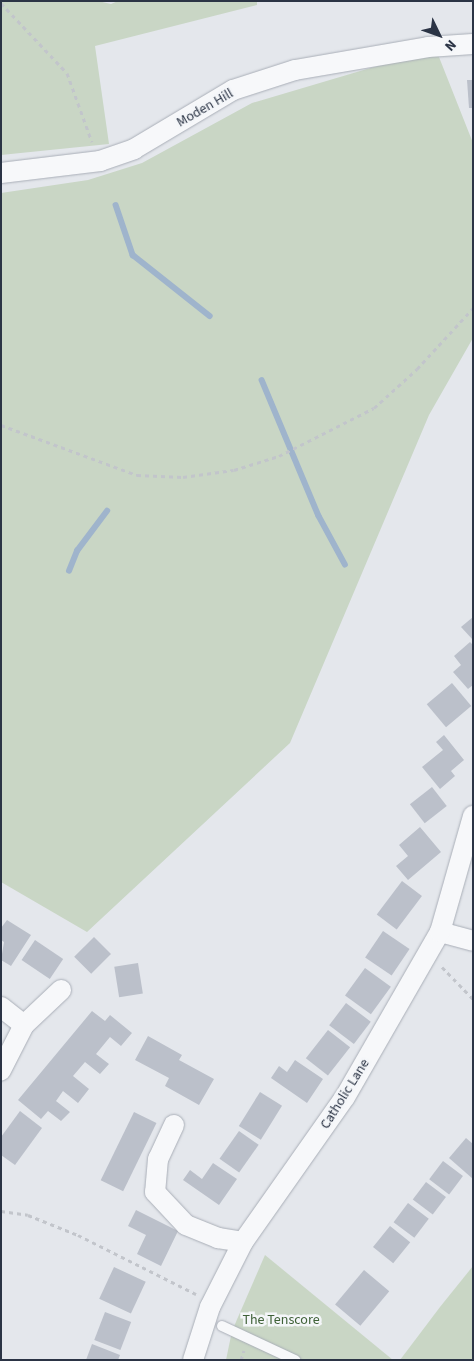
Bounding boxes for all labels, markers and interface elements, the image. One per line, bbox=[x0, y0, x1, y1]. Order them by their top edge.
north arrow bbox=[414, 10, 464, 60]
text: N bbox=[440, 35, 461, 55]
street label: Moden Hill bbox=[174, 85, 236, 131]
street label: Catholic Lane bbox=[317, 1056, 373, 1132]
park label: The Tenscore bbox=[242, 1312, 320, 1328]

